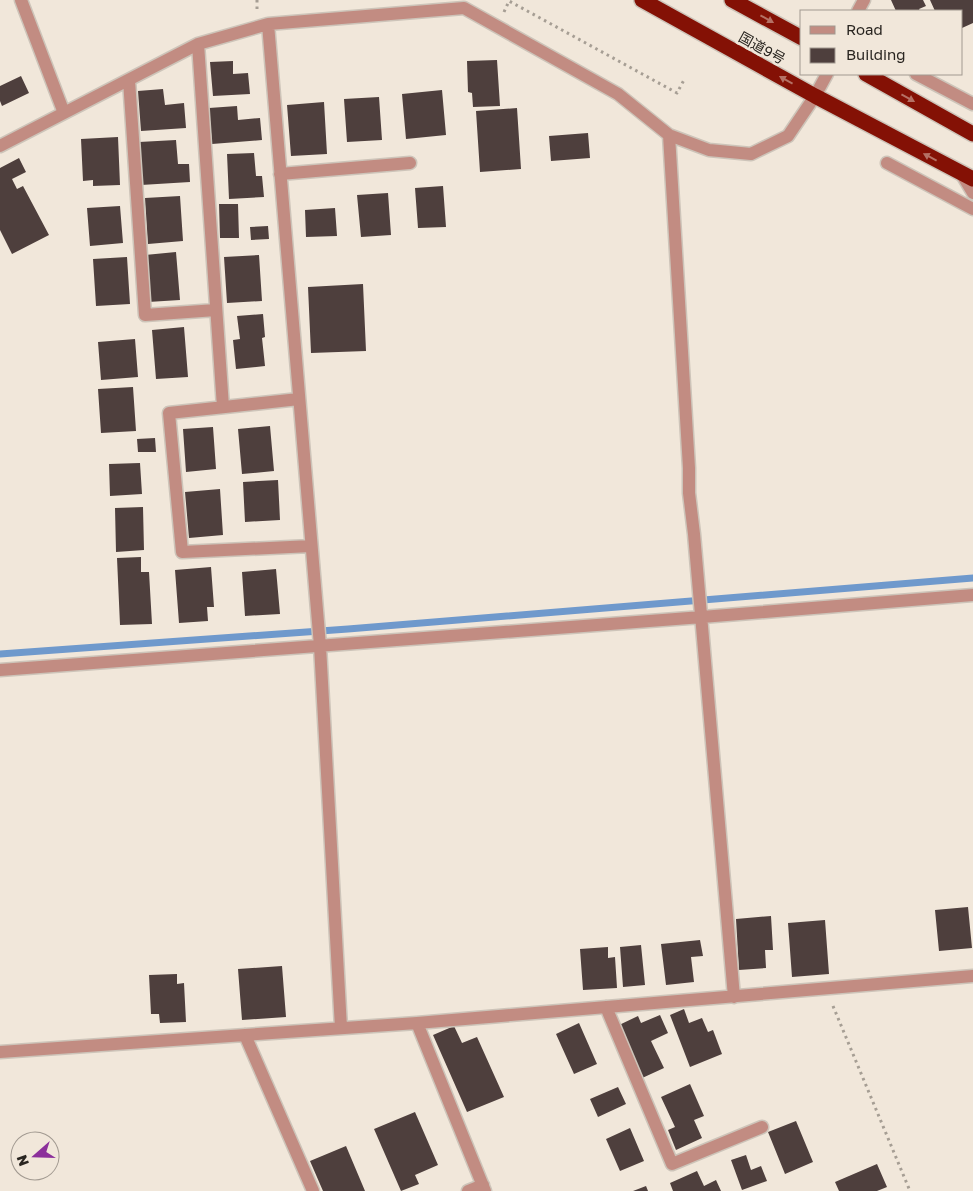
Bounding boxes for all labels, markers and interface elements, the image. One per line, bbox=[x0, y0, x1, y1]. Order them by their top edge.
legend bbox=[800, 10, 963, 75]
one-way arrow bbox=[759, 15, 774, 23]
text: Road bbox=[846, 20, 883, 38]
street label: 国道9号 bbox=[736, 28, 788, 67]
text: Building bbox=[846, 45, 906, 63]
one-way arrow bbox=[779, 76, 794, 84]
one-way arrow bbox=[901, 93, 915, 102]
one-way arrow bbox=[923, 153, 937, 161]
north arrow bbox=[10, 1131, 60, 1181]
text: N bbox=[13, 1153, 32, 1169]

